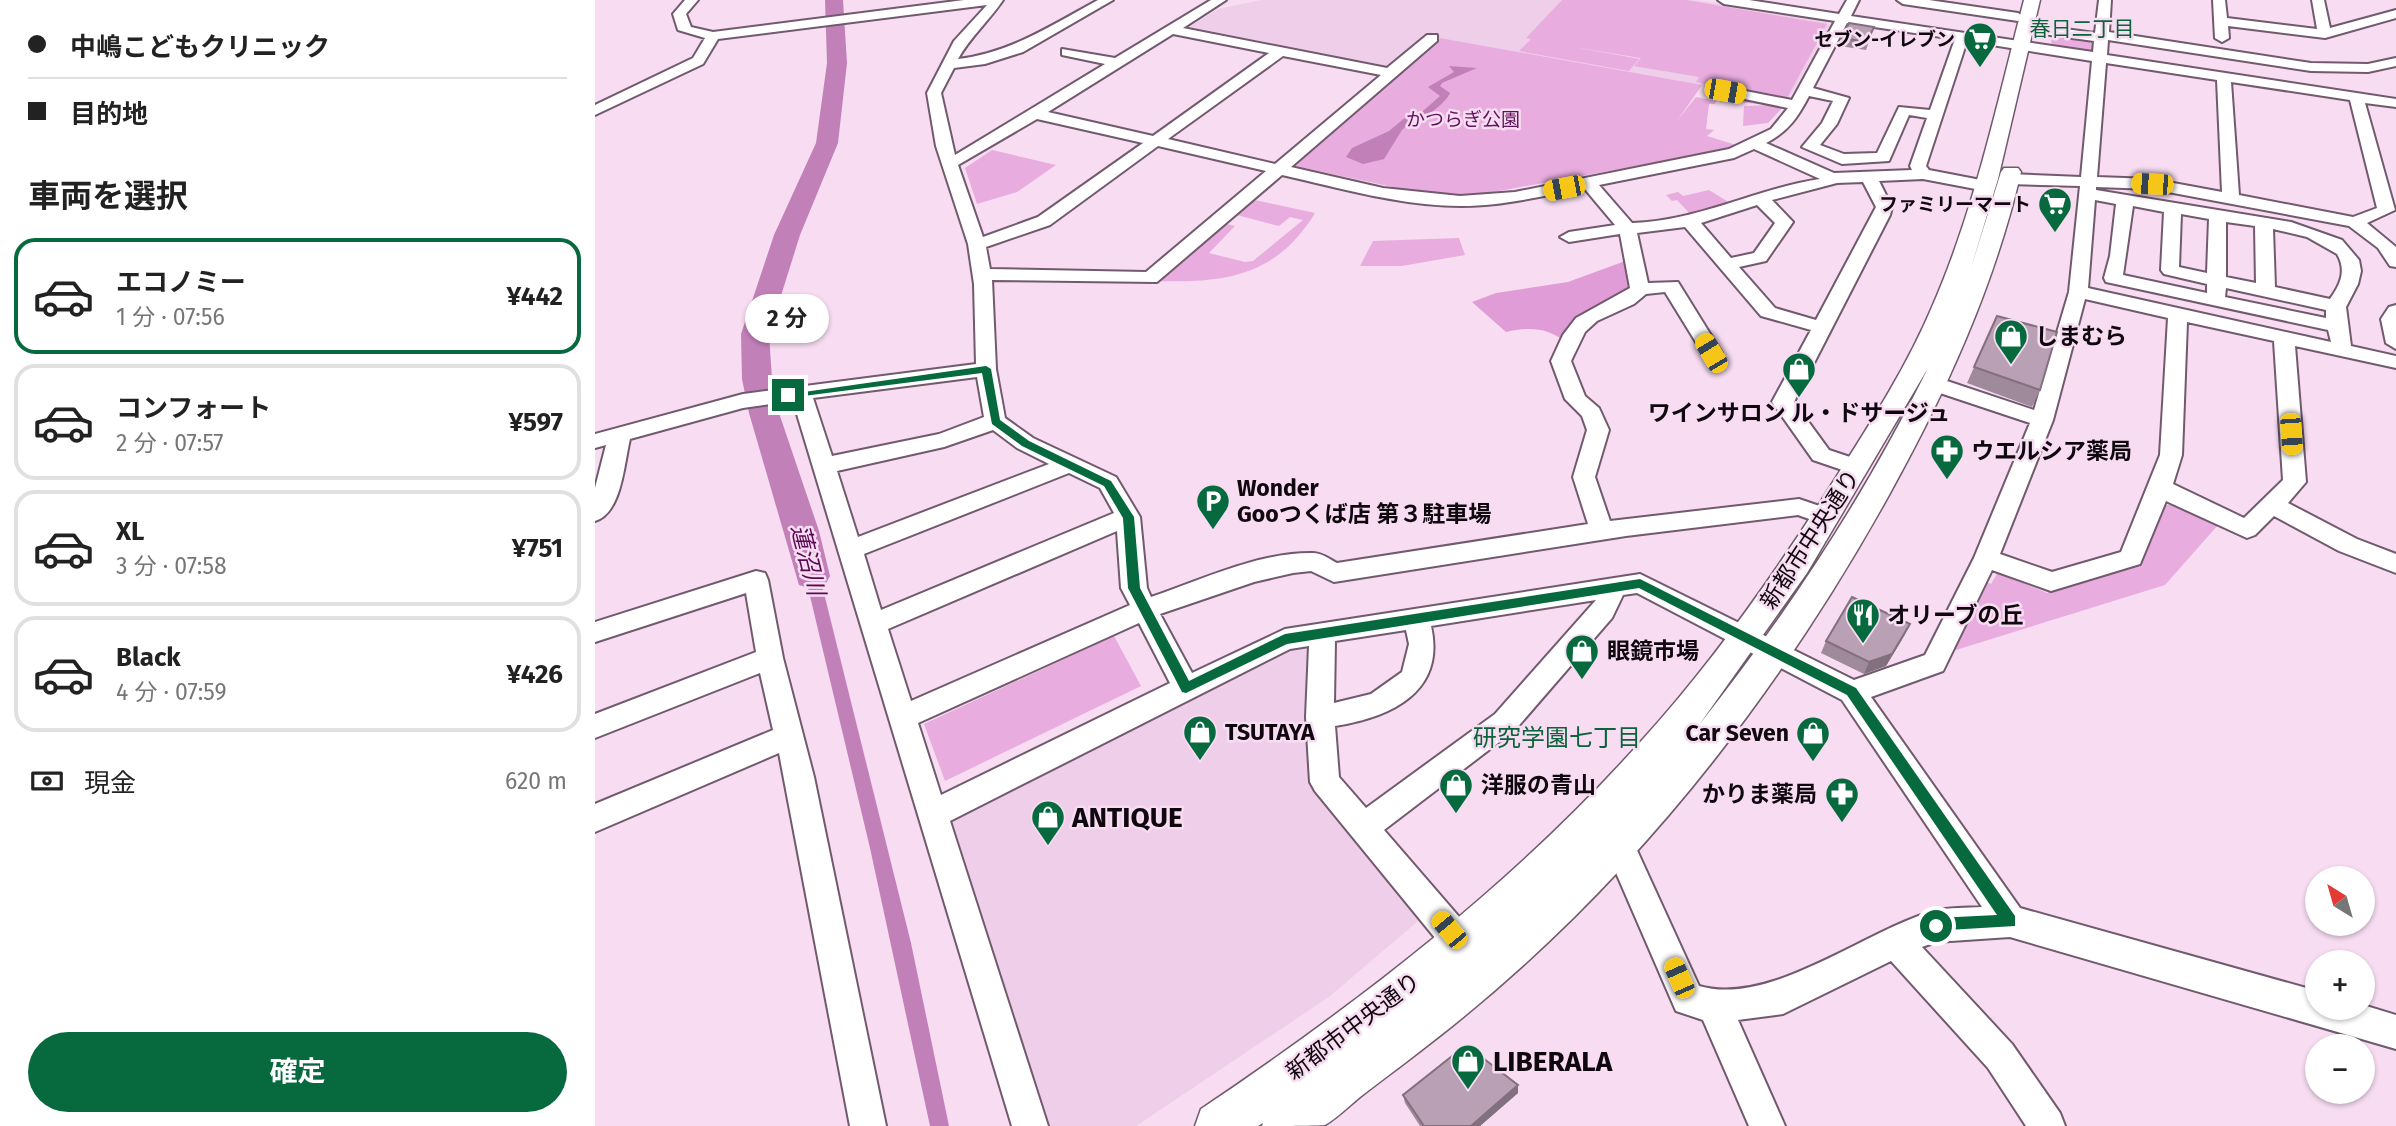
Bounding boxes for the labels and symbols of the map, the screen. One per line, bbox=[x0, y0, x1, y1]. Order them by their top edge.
district label: 春日二丁目 bbox=[2030, 16, 2135, 42]
supermarket icon: セブン-イレブン bbox=[1961, 20, 1999, 69]
place label: セブン-イレブン bbox=[1814, 28, 1955, 51]
car bbox=[1703, 77, 1748, 105]
park label: かつらぎ公園 bbox=[1406, 108, 1520, 131]
car bbox=[2131, 172, 2174, 196]
car bbox=[1542, 174, 1587, 202]
supermarket icon: ファミリーマート bbox=[2036, 185, 2074, 234]
place label: ファミリーマート bbox=[1879, 193, 2031, 216]
callout: 2 分 bbox=[746, 294, 830, 342]
shop icon: しまむら bbox=[1992, 317, 2030, 366]
place label: しまむら bbox=[2035, 322, 2127, 350]
car bbox=[1692, 330, 1731, 376]
shop icon: ワインサロン ル・ドサージュ bbox=[1780, 350, 1818, 399]
route end bbox=[772, 379, 804, 411]
place label: ワインサロン ル・ドサージュ bbox=[1648, 399, 1950, 427]
car bbox=[2280, 412, 2303, 456]
pharmacy icon: ウエルシア薬局 bbox=[1928, 432, 1966, 481]
place label: ウエルシア薬局 bbox=[1971, 437, 2132, 465]
street label: 新都市中央通り bbox=[1754, 464, 1866, 614]
place label: Wonder Gooつくば店 第３駐車場 bbox=[1237, 474, 1491, 528]
parking icon: Wonder Gooつくば店 第３駐車場 bbox=[1194, 482, 1232, 531]
water label: 蓮沼川 bbox=[786, 522, 831, 601]
restaurant icon: オリーブの丘 bbox=[1844, 596, 1882, 645]
place label: オリーブの丘 bbox=[1887, 601, 2024, 629]
shop icon: 眼鏡市場 bbox=[1563, 632, 1601, 681]
place label: 眼鏡市場 bbox=[1607, 637, 1699, 665]
shop icon: TSUTAYA bbox=[1181, 713, 1219, 762]
shop icon: Car Seven bbox=[1794, 714, 1832, 763]
place label: TSUTAYA bbox=[1225, 718, 1315, 746]
place label: Car Seven bbox=[1685, 719, 1789, 747]
district label: 研究学園七丁目 bbox=[1473, 724, 1641, 752]
shop icon: 洋服の青山 bbox=[1437, 766, 1475, 815]
place label: 洋服の青山 bbox=[1481, 771, 1596, 799]
pharmacy icon: かりま薬局 bbox=[1823, 775, 1861, 824]
place label: かりま薬局 bbox=[1702, 780, 1817, 808]
shop icon: ANTIQUE bbox=[1029, 798, 1067, 847]
place label: ANTIQUE bbox=[1071, 801, 1183, 834]
north arrow bbox=[2305, 866, 2375, 936]
car bbox=[1428, 907, 1471, 953]
route start bbox=[1920, 910, 1952, 942]
car bbox=[1661, 955, 1698, 1001]
street label: 新都市中央通り bbox=[1280, 966, 1426, 1086]
shop icon: LIBERALA bbox=[1449, 1042, 1487, 1091]
place label: LIBERALA bbox=[1493, 1045, 1613, 1078]

